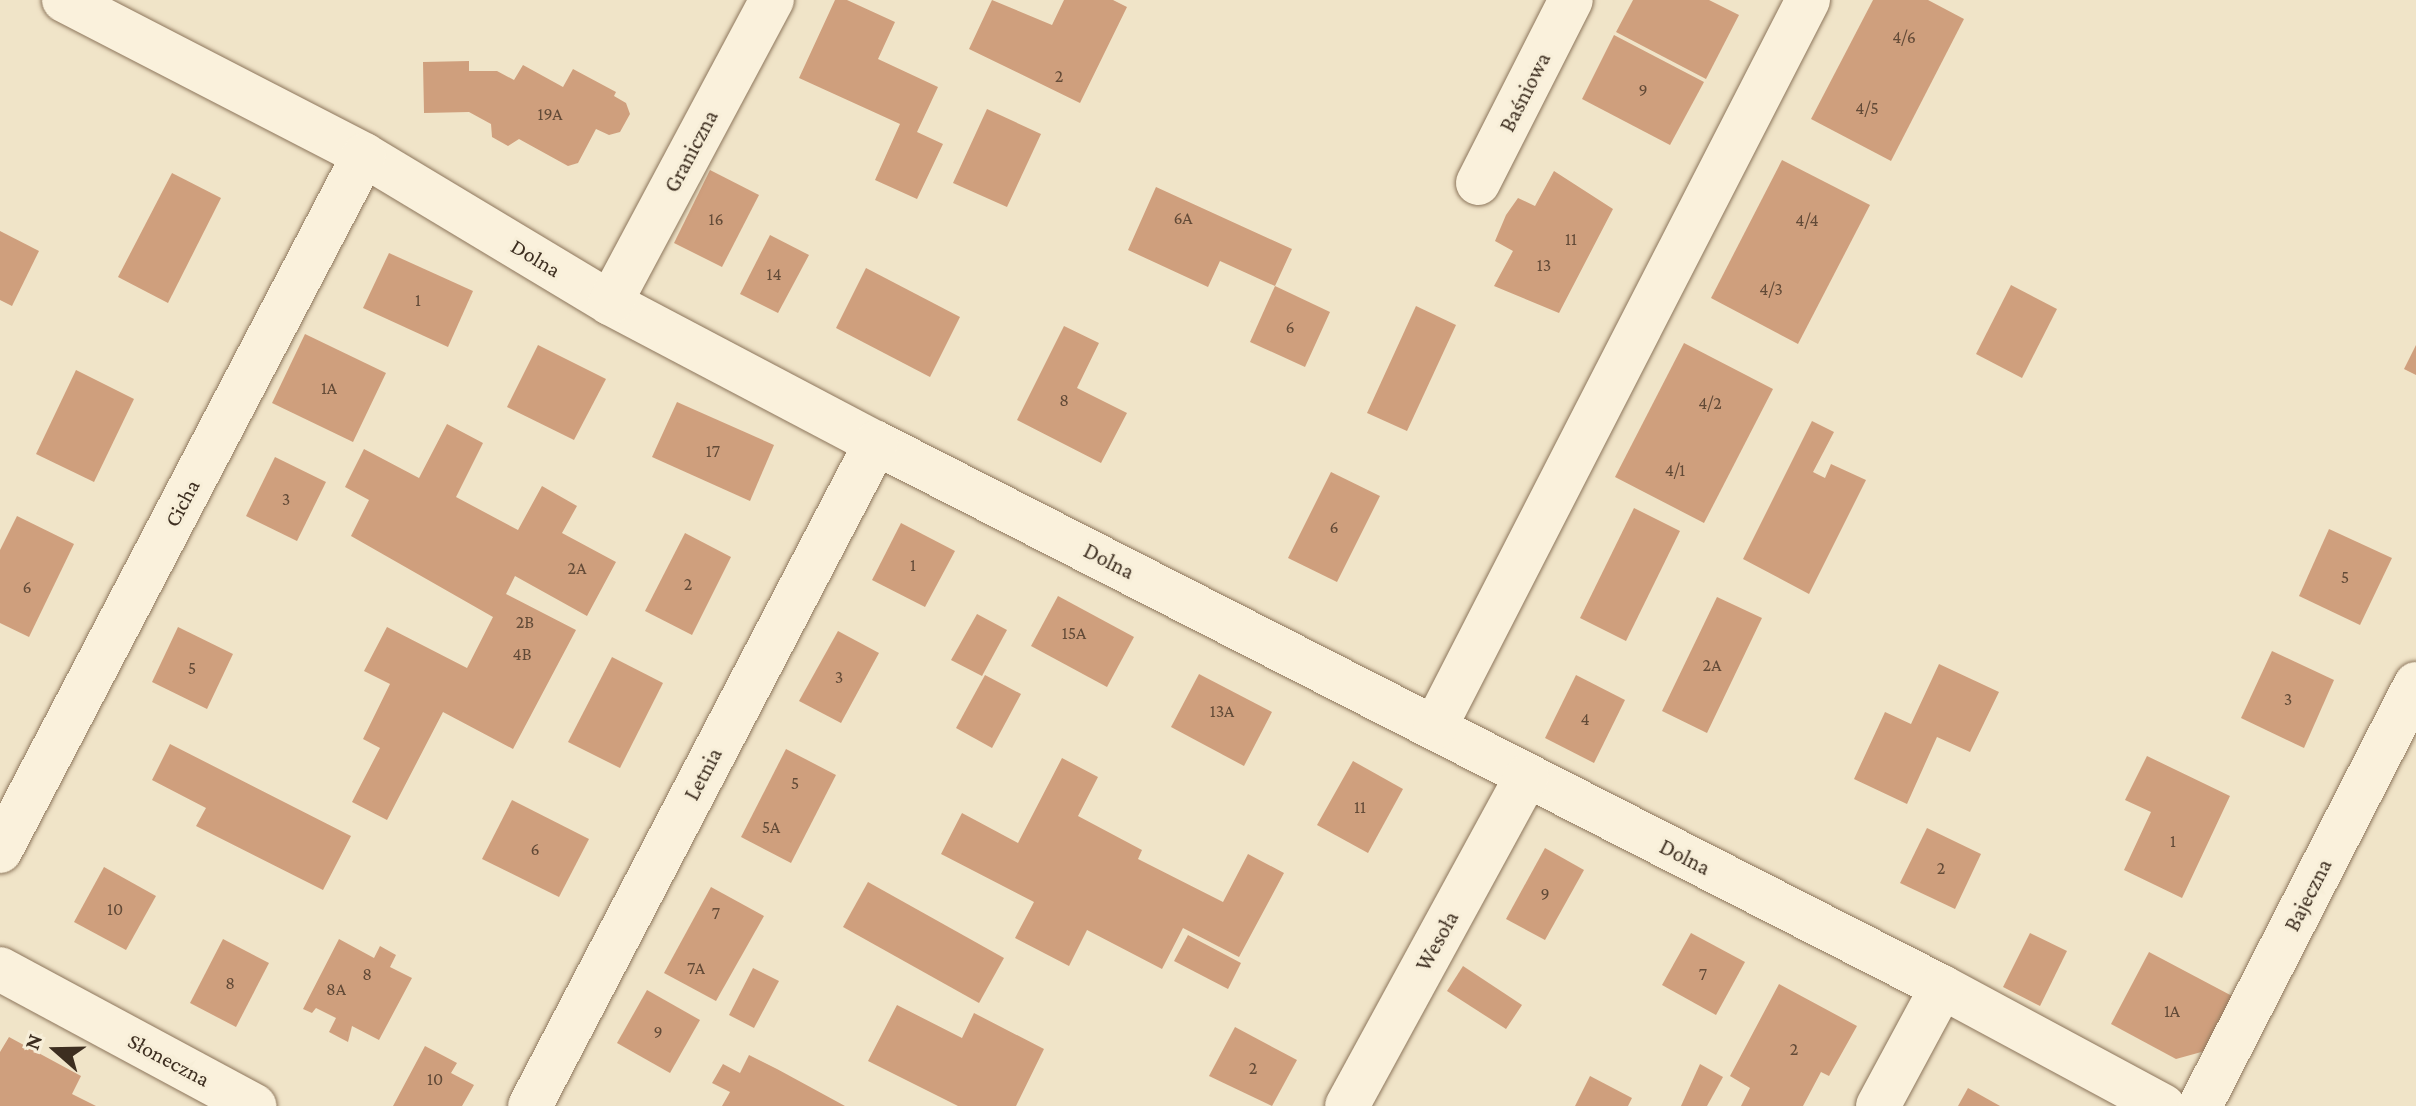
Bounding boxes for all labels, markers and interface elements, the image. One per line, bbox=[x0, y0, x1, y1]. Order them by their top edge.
house number: 4/6 bbox=[1892, 26, 1916, 48]
street label: Baśniowa bbox=[1494, 48, 1556, 136]
house number: 2 bbox=[1055, 65, 1063, 87]
house number: 9 bbox=[1638, 79, 1648, 101]
house number: 4/5 bbox=[1855, 97, 1879, 119]
house number: 19A bbox=[537, 103, 563, 125]
street label: Graniczna bbox=[658, 105, 724, 197]
house number: 6A bbox=[1173, 207, 1193, 229]
house number: 16 bbox=[708, 208, 724, 230]
house number: 4/4 bbox=[1795, 209, 1819, 231]
house number: 11 bbox=[1565, 228, 1577, 250]
street label: Dolna bbox=[506, 233, 566, 283]
house number: 13 bbox=[1537, 254, 1551, 276]
house number: 14 bbox=[766, 263, 782, 285]
house number: 4/3 bbox=[1759, 278, 1783, 300]
house number: 1 bbox=[415, 289, 421, 311]
house number: 6 bbox=[1285, 316, 1295, 338]
house number: 1A bbox=[321, 377, 337, 399]
house number: 8 bbox=[1059, 389, 1069, 411]
house number: 4/2 bbox=[1698, 392, 1722, 414]
house number: 17 bbox=[706, 440, 720, 462]
house number: 4/1 bbox=[1665, 459, 1685, 481]
street label: Cicha bbox=[159, 475, 205, 531]
house number: 3 bbox=[282, 488, 290, 510]
house number: 6 bbox=[1329, 516, 1339, 538]
street label: Dolna bbox=[1079, 537, 1139, 585]
house number: 1 bbox=[910, 554, 916, 576]
house number: 2A bbox=[568, 557, 586, 579]
house number: 5 bbox=[2341, 566, 2349, 588]
house number: 2 bbox=[684, 573, 692, 595]
house number: 6 bbox=[22, 576, 32, 598]
house number: 2B bbox=[516, 611, 534, 633]
house number: 15A bbox=[1062, 622, 1086, 644]
house number: 4B bbox=[512, 643, 532, 665]
house number: 2A bbox=[1703, 654, 1721, 676]
house number: 5 bbox=[188, 657, 196, 679]
house number: 3 bbox=[835, 666, 843, 688]
house number: 3 bbox=[2284, 688, 2292, 710]
house number: 13A bbox=[1210, 700, 1234, 722]
house number: 4 bbox=[1580, 708, 1590, 730]
street label: Letnia bbox=[678, 743, 728, 805]
house number: 5 bbox=[791, 772, 799, 794]
house number: 11 bbox=[1354, 796, 1366, 818]
house number: 5A bbox=[762, 816, 780, 838]
house number: 1 bbox=[2170, 830, 2176, 852]
street label: Dolna bbox=[1655, 833, 1715, 881]
house number: 6 bbox=[530, 838, 540, 860]
street label: Bajeczna bbox=[2279, 854, 2337, 936]
house number: 2 bbox=[1937, 857, 1945, 879]
house number: 9 bbox=[1540, 883, 1550, 905]
house number: 10 bbox=[107, 898, 123, 920]
house number: 7 bbox=[712, 902, 720, 924]
street label: Wesoła bbox=[1410, 906, 1464, 976]
house number: 7A bbox=[687, 957, 705, 979]
house number: 8 bbox=[362, 963, 372, 985]
house number: 7 bbox=[1699, 963, 1707, 985]
house number: 8 bbox=[225, 972, 235, 994]
house number: 8A bbox=[326, 978, 346, 1000]
house number: 1A bbox=[2164, 1000, 2180, 1022]
north arrow bbox=[16, 1010, 96, 1090]
house number: 9 bbox=[653, 1021, 663, 1043]
street label: Słoneczna bbox=[124, 1027, 214, 1093]
text: N bbox=[19, 1030, 47, 1053]
house number: 2 bbox=[1790, 1038, 1798, 1060]
house number: 2 bbox=[1249, 1057, 1257, 1079]
house number: 10 bbox=[427, 1068, 443, 1090]

